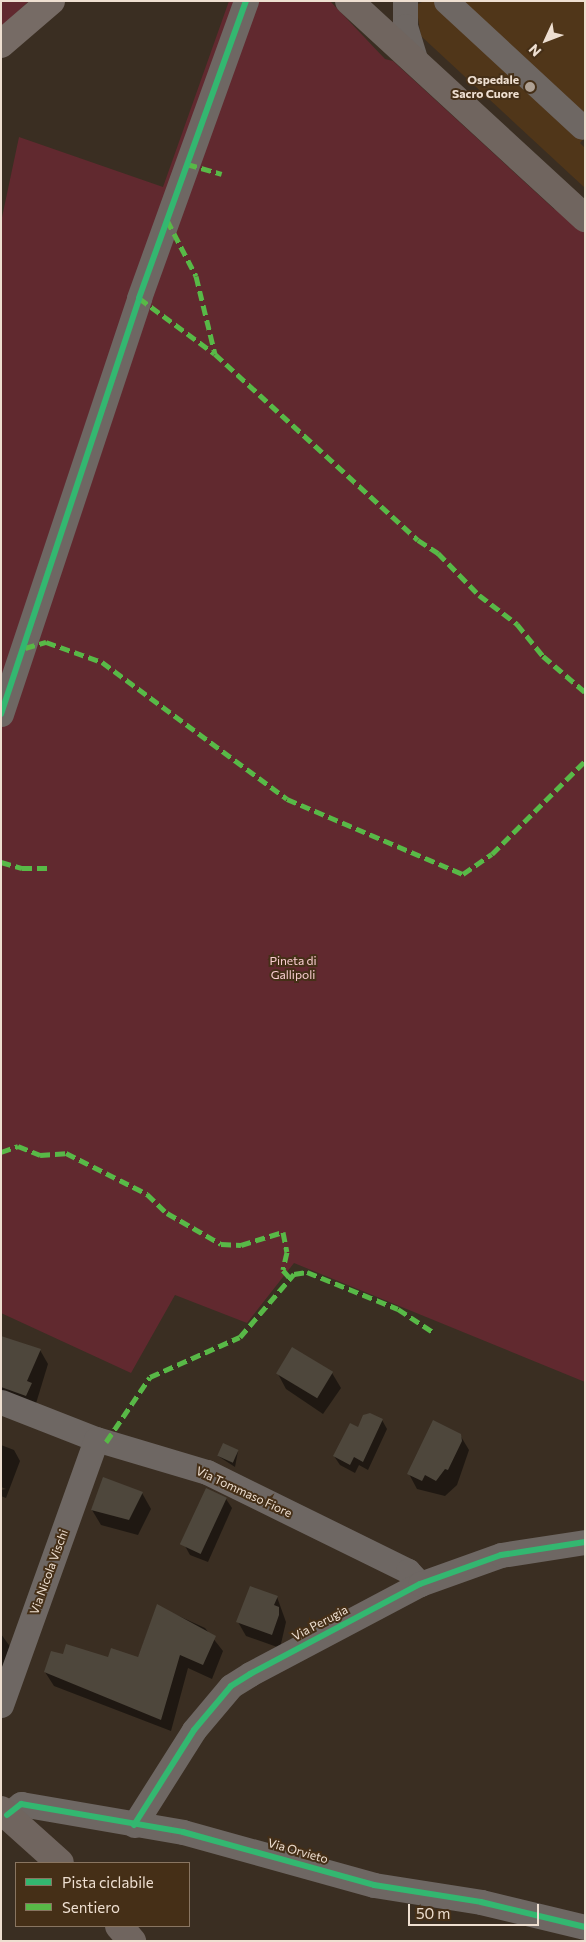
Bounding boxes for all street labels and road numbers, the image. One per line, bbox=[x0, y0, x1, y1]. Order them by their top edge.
street label: Via Tommaso Fiore bbox=[194, 1463, 294, 1521]
street label: Via Nicola Vischi bbox=[27, 1528, 71, 1616]
street label: Via Perugia bbox=[290, 1602, 350, 1644]
street label: Via Orvieto bbox=[266, 1836, 330, 1866]

